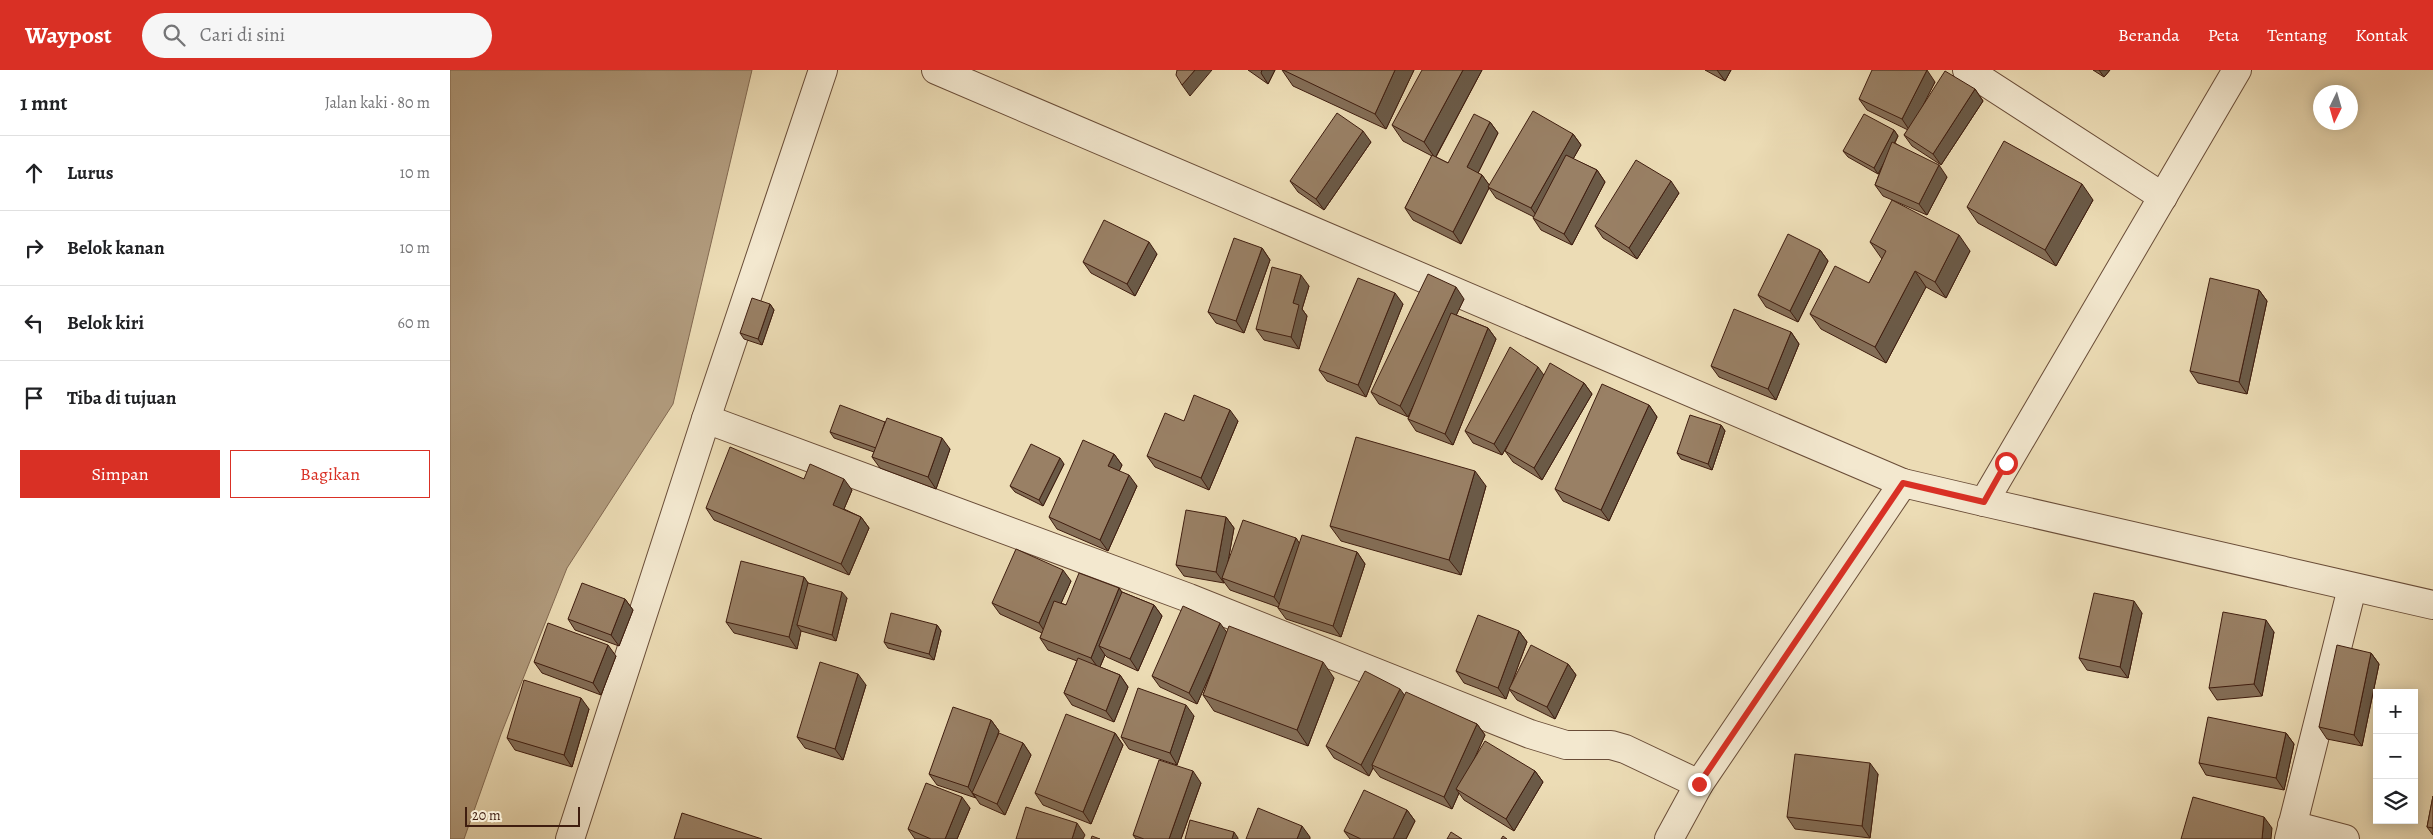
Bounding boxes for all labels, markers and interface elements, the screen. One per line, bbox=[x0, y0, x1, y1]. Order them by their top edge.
search box bbox=[142, 13, 492, 58]
text: Waypost bbox=[25, 19, 112, 51]
icon: search bbox=[160, 21, 188, 49]
text: Cari di sini bbox=[200, 22, 285, 48]
text: Beranda bbox=[2118, 23, 2180, 47]
text: Peta bbox=[2208, 23, 2239, 47]
text: Tentang bbox=[2267, 23, 2327, 47]
text: Kontak bbox=[2355, 23, 2408, 47]
north arrow bbox=[2313, 85, 2358, 130]
text: 1 mnt bbox=[20, 89, 68, 117]
text: Jalan kaki · 80 m bbox=[325, 92, 430, 114]
icon: ahead bbox=[20, 159, 48, 187]
text: Lurus bbox=[67, 160, 113, 186]
text: 10 m bbox=[400, 162, 430, 184]
icon: right bbox=[20, 234, 48, 262]
text: Belok kanan bbox=[67, 235, 165, 261]
text: 10 m bbox=[400, 237, 430, 259]
icon: left bbox=[20, 309, 48, 337]
text: Belok kiri bbox=[67, 310, 144, 336]
text: 60 m bbox=[398, 312, 430, 334]
icon: arrive bbox=[20, 384, 48, 412]
text: Tiba di tujuan bbox=[67, 385, 176, 411]
button: Simpan bbox=[20, 450, 220, 498]
button: Bagikan bbox=[230, 450, 430, 498]
route start bbox=[1995, 452, 2018, 475]
map controls bbox=[2373, 689, 2418, 824]
button: + bbox=[2373, 689, 2418, 734]
button: − bbox=[2373, 734, 2418, 779]
route end bbox=[1688, 773, 1711, 796]
button: layers bbox=[2373, 779, 2418, 824]
scale bar bbox=[465, 804, 580, 827]
text: 20 m bbox=[472, 806, 501, 825]

